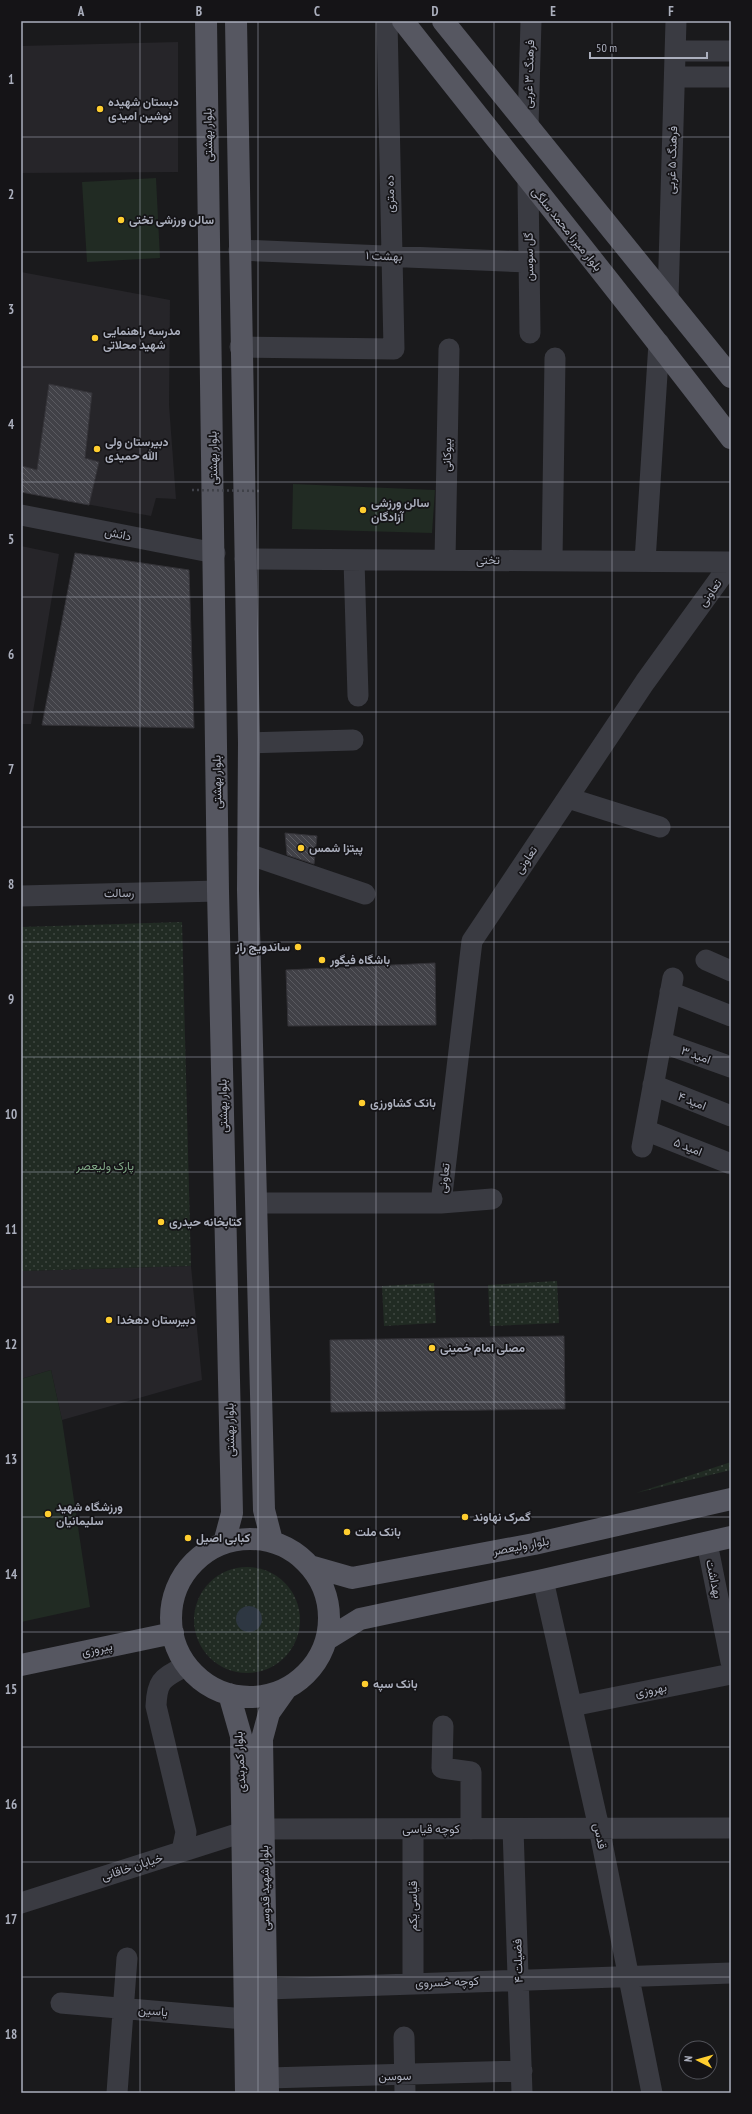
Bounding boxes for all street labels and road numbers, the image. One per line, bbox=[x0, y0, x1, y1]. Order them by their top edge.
street label: فرهنگ ۳ غربی bbox=[520, 39, 538, 109]
street label: بلوار بهشتی bbox=[200, 108, 216, 162]
street label: فرهنگ ۵ غربی bbox=[663, 126, 681, 194]
street label: ده متری bbox=[382, 175, 398, 213]
street label: بلوار میرزا محمد سلگی bbox=[528, 184, 606, 274]
street label: گل سوسن bbox=[521, 232, 537, 282]
street label: بهشت ۱ bbox=[365, 247, 403, 265]
street label: بلوار بهشتی bbox=[205, 431, 221, 485]
street label: بیوکانی bbox=[439, 438, 455, 472]
street label: دانش bbox=[103, 524, 133, 544]
street label: تختی bbox=[476, 552, 500, 568]
street label: تعاونی bbox=[695, 576, 726, 610]
street label: بلوار بهشتی bbox=[209, 755, 225, 809]
street label: تعاونی bbox=[511, 843, 541, 877]
street label: رسالت bbox=[104, 885, 134, 901]
street label: امید ۳ bbox=[679, 1042, 713, 1067]
street label: بلوار بهشتی bbox=[215, 1079, 231, 1133]
street label: امید ۴ bbox=[676, 1088, 709, 1113]
street label: امید ۵ bbox=[672, 1134, 705, 1159]
street label: تعاونی bbox=[434, 1162, 454, 1194]
street label: بلوار بهشتی bbox=[222, 1403, 238, 1457]
street label: بلوار ولیعصر bbox=[490, 1533, 551, 1559]
street label: بهداشت bbox=[702, 1558, 726, 1600]
street label: پیروزی bbox=[80, 1638, 114, 1660]
street label: بهروزی bbox=[634, 1679, 668, 1701]
street label: بلوار کمربندی bbox=[230, 1731, 250, 1793]
street label: کوچه قیاسی bbox=[402, 1821, 460, 1837]
street label: قدس bbox=[590, 1822, 610, 1850]
street label: بلوار شهید قدوسی bbox=[256, 1845, 274, 1931]
street label: خیابان خاقانی bbox=[99, 1850, 165, 1884]
street label: قیاسی یکم bbox=[405, 1881, 421, 1931]
street label: فضیلت ۴ bbox=[509, 1939, 526, 1984]
street label: کوچه خسروی bbox=[415, 1973, 479, 1991]
street label: یاسین bbox=[137, 2002, 169, 2020]
street label: سوسن bbox=[378, 2068, 412, 2084]

